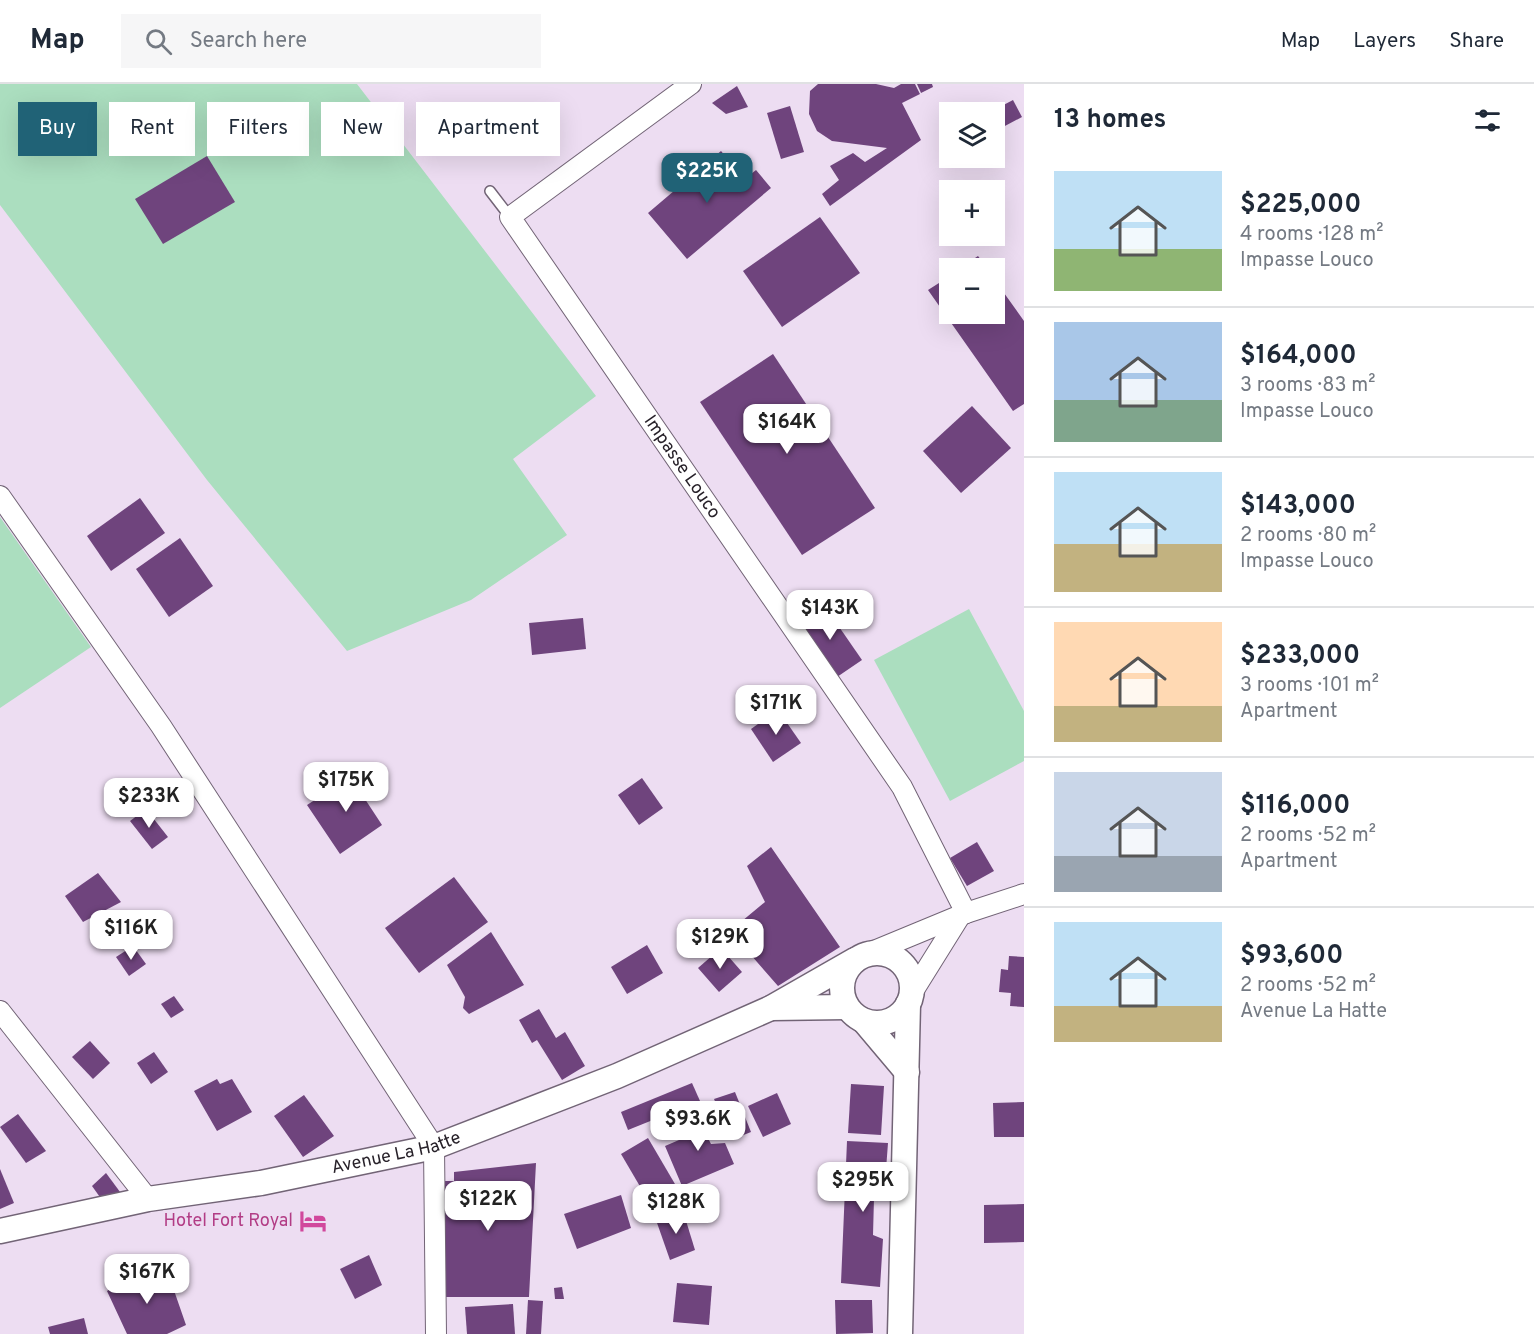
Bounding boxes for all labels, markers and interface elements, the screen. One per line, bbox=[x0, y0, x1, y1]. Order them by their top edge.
search box bbox=[121, 14, 541, 68]
text: Map bbox=[30, 23, 85, 59]
icon: search bbox=[142, 25, 175, 58]
text: Search here bbox=[190, 28, 307, 55]
text: Map bbox=[1281, 28, 1320, 55]
text: Layers bbox=[1353, 28, 1416, 55]
text: Share bbox=[1449, 28, 1504, 55]
chip: Buy bbox=[18, 102, 97, 156]
chip: Rent bbox=[109, 102, 195, 156]
chip: Filters bbox=[207, 102, 309, 156]
chip: New bbox=[321, 102, 404, 156]
chip: Apartment bbox=[416, 102, 560, 156]
map controls bbox=[939, 102, 1005, 324]
button: layers bbox=[939, 102, 1005, 168]
text: 13 homes bbox=[1054, 104, 1166, 137]
icon: filters bbox=[1471, 104, 1504, 137]
pin: $225K bbox=[665, 153, 749, 204]
text: $225K bbox=[676, 159, 738, 185]
button: + bbox=[939, 180, 1005, 246]
text: $225,000 bbox=[1240, 189, 1361, 222]
icon: home bbox=[1102, 195, 1174, 267]
text: 4 rooms · 128 m² bbox=[1240, 222, 1383, 248]
text: Impasse Louco bbox=[1240, 248, 1374, 274]
button: − bbox=[939, 258, 1005, 324]
text: $164,000 bbox=[1240, 340, 1357, 373]
icon: home bbox=[1102, 346, 1174, 418]
text: 3 rooms · 83 m² bbox=[1240, 373, 1375, 399]
text: Impasse Louco bbox=[1240, 399, 1374, 425]
pin: $164K bbox=[745, 404, 829, 455]
text: $164K bbox=[757, 410, 817, 436]
street label: Impasse Louco bbox=[638, 411, 726, 523]
text: $143,000 bbox=[1240, 490, 1356, 523]
icon: home bbox=[1102, 496, 1174, 568]
text: 2 rooms · 80 m² bbox=[1240, 523, 1376, 549]
text: Impasse Louco bbox=[1240, 549, 1374, 575]
pin: $143K bbox=[788, 590, 872, 641]
text: $143K bbox=[800, 596, 860, 622]
text: $233,000 bbox=[1240, 640, 1360, 673]
icon: home bbox=[1102, 646, 1174, 718]
text: 3 rooms · 101 m² bbox=[1240, 673, 1379, 699]
pin: $171K bbox=[734, 685, 818, 736]
text: $171K bbox=[749, 691, 803, 717]
text: Apartment bbox=[1240, 699, 1338, 725]
pin: $175K bbox=[304, 762, 388, 813]
text: $175K bbox=[317, 768, 375, 794]
pin: $233K bbox=[107, 778, 191, 829]
text: $233K bbox=[118, 784, 180, 810]
text: $116,000 bbox=[1240, 790, 1350, 823]
icon: home bbox=[1102, 796, 1174, 868]
text: 2 rooms · 52 m² bbox=[1240, 823, 1376, 849]
text: Apartment bbox=[1240, 849, 1338, 875]
pin: $116K bbox=[89, 910, 173, 961]
text: $116K bbox=[104, 916, 158, 942]
pin: $129K bbox=[678, 919, 762, 970]
text: $129K bbox=[691, 925, 749, 951]
text: $93,600 bbox=[1240, 940, 1343, 973]
icon: home bbox=[1102, 946, 1174, 1018]
text: 2 rooms · 52 m² bbox=[1240, 973, 1376, 999]
text: Avenue La Hatte bbox=[1240, 999, 1387, 1025]
pin: $93.6K bbox=[649, 1101, 747, 1152]
text: $93.6K bbox=[664, 1107, 732, 1133]
street label: Avenue La Hatte bbox=[329, 1126, 464, 1180]
pin: $295K bbox=[821, 1162, 905, 1213]
text: $295K bbox=[832, 1168, 894, 1194]
pin: $122K bbox=[446, 1181, 530, 1232]
pin: $128K bbox=[634, 1184, 718, 1235]
text: $122K bbox=[459, 1187, 517, 1213]
text: $128K bbox=[647, 1190, 705, 1216]
hotel icon: Hotel Fort Royal bbox=[298, 1206, 328, 1236]
place label: Hotel Fort Royal bbox=[163, 1210, 293, 1233]
pin: $167K bbox=[105, 1254, 189, 1305]
text: $167K bbox=[118, 1260, 176, 1286]

